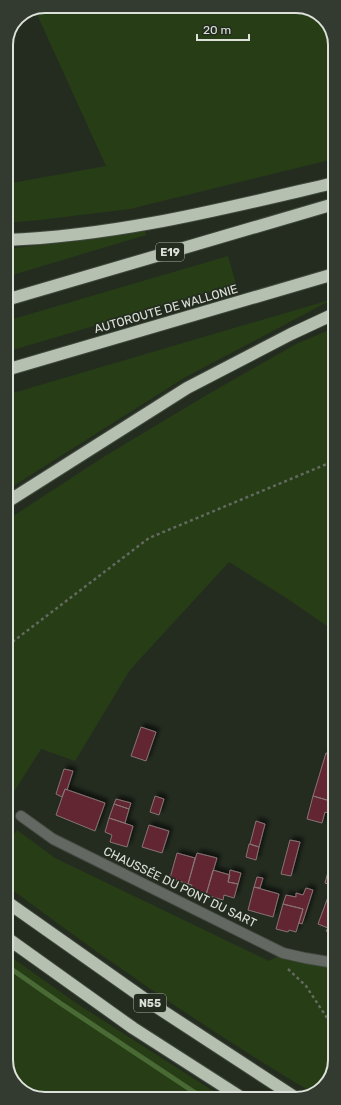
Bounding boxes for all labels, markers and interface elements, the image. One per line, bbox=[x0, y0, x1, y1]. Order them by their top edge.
scale bar bbox=[197, 16, 249, 42]
text: 20 m bbox=[203, 23, 231, 37]
road number: E19 bbox=[156, 243, 184, 261]
street label: AUTOROUTE DE WALLONIE bbox=[93, 282, 239, 336]
street label: CHAUSSÉE DU PONT DU SART bbox=[101, 844, 259, 930]
road number: N55 bbox=[134, 994, 166, 1012]

